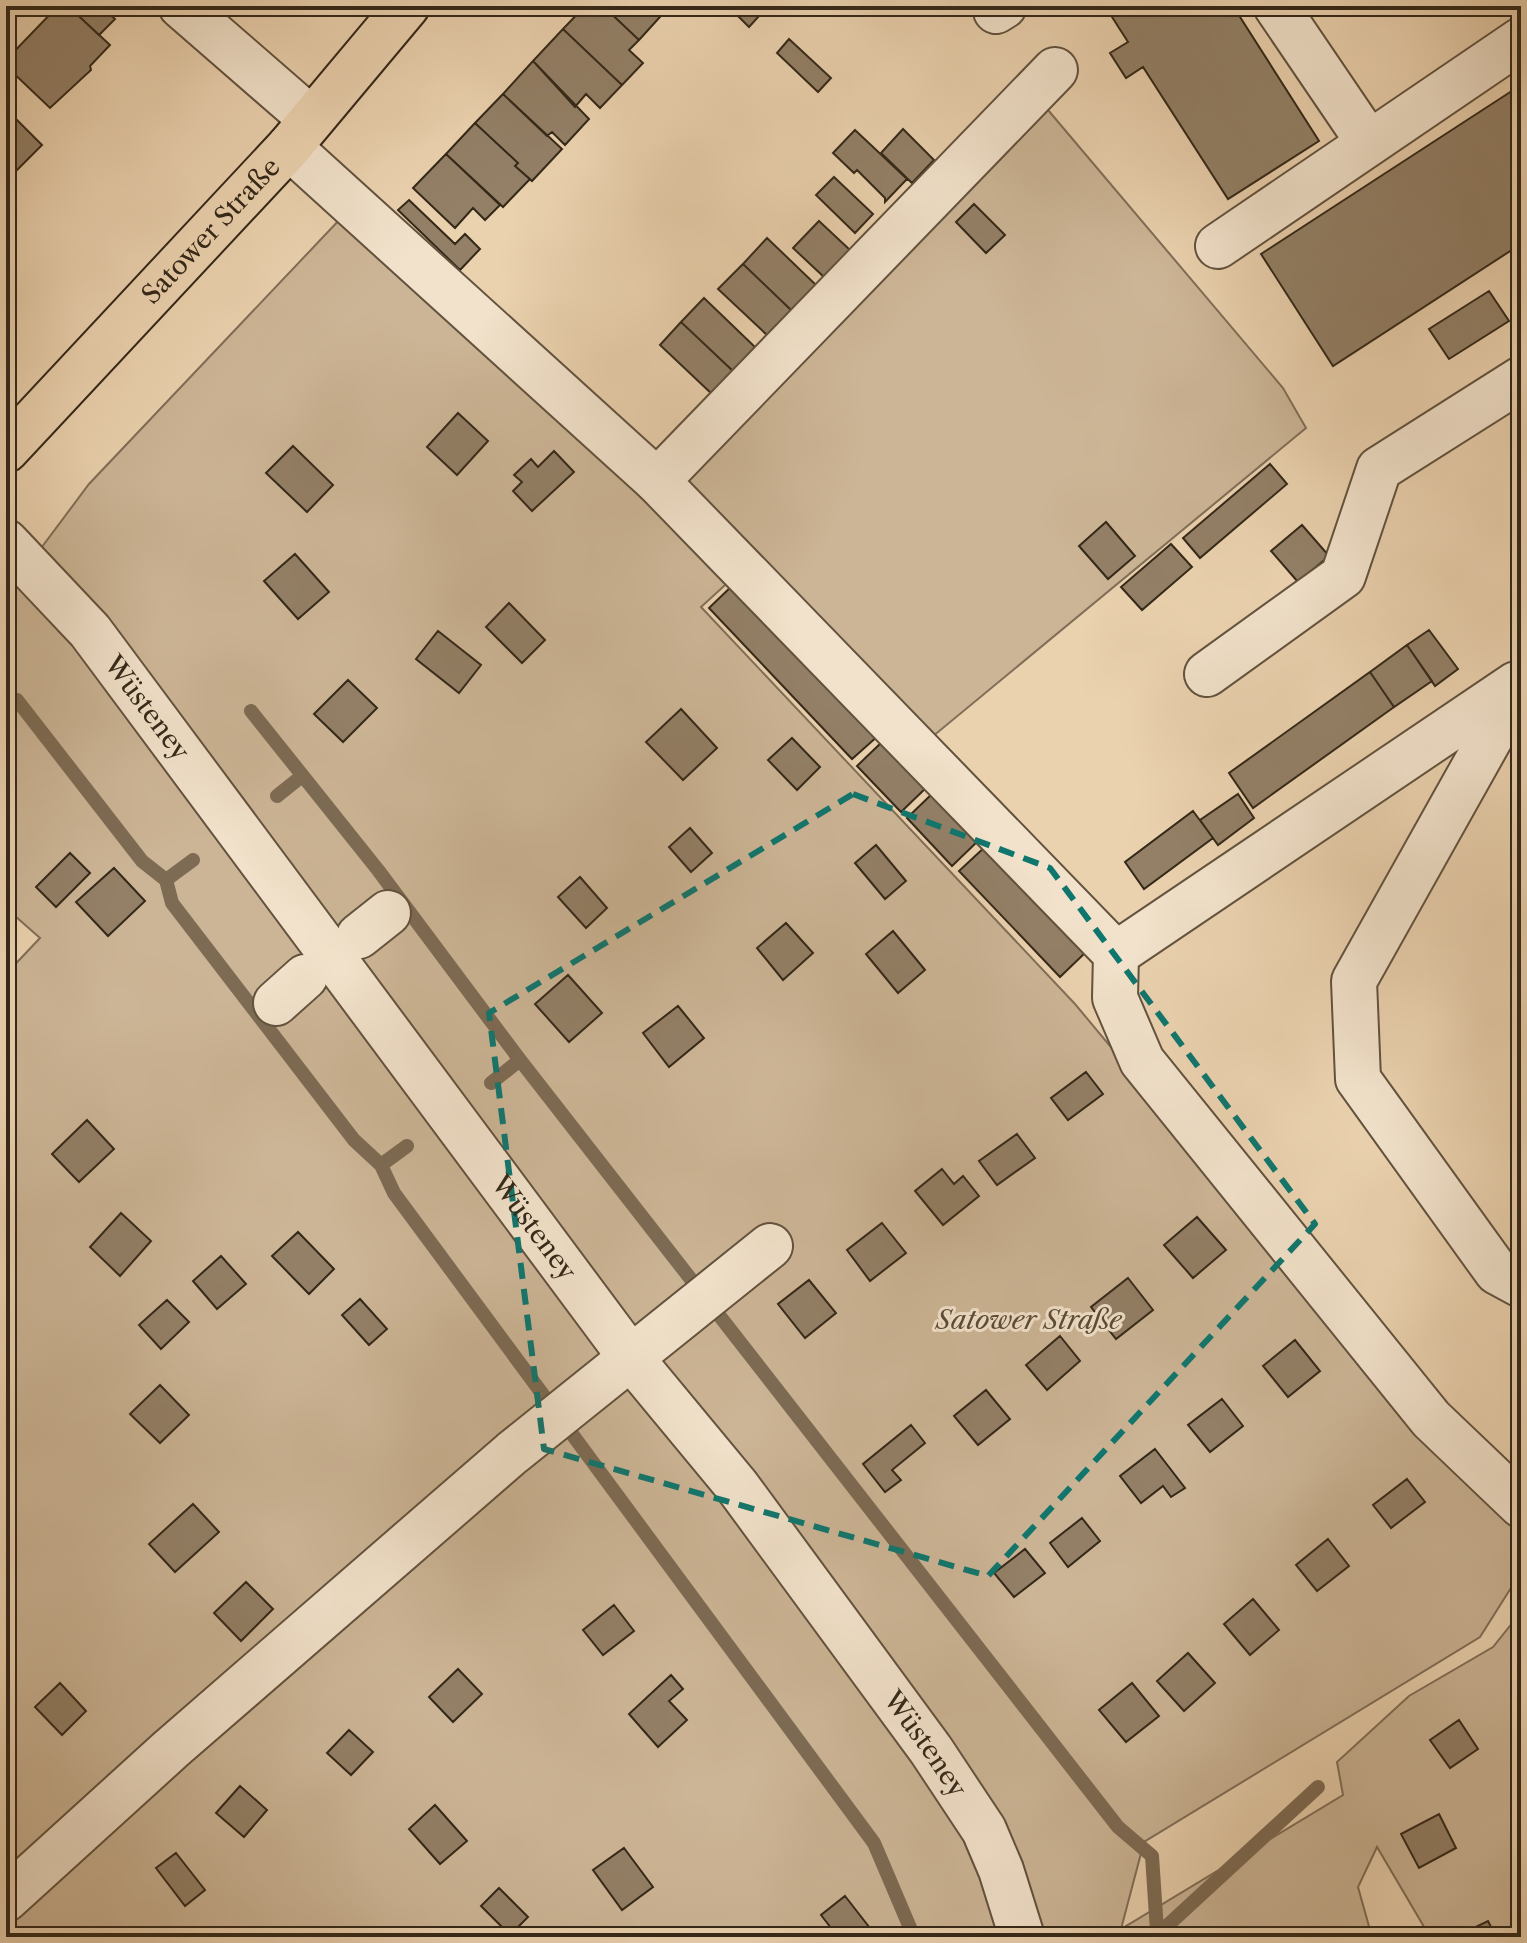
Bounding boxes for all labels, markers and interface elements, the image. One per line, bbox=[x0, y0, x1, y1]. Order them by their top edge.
street label: Satower Straße bbox=[135, 151, 287, 311]
street label: Wüsteney bbox=[97, 648, 197, 767]
street label: Wüsteney bbox=[484, 1168, 584, 1287]
park label: Satower Straße bbox=[934, 1304, 1123, 1336]
street label: Wüsteney bbox=[876, 1684, 974, 1803]

